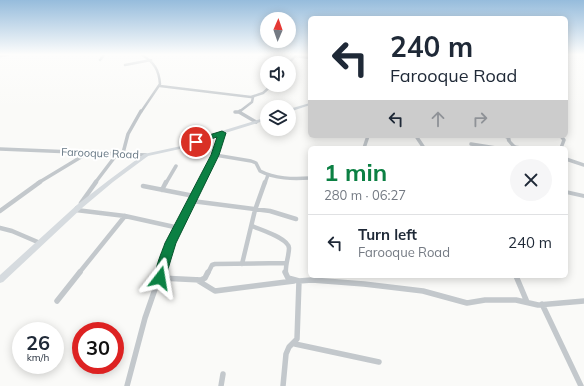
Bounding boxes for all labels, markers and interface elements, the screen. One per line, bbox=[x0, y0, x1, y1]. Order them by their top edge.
north arrow bbox=[260, 12, 296, 48]
map controls bbox=[260, 12, 296, 136]
text: 240 m bbox=[390, 29, 473, 64]
icon: left bbox=[324, 32, 376, 84]
button: sound bbox=[260, 56, 296, 92]
text: Farooque Road bbox=[390, 64, 517, 87]
button: layers bbox=[260, 100, 296, 136]
icon: left bbox=[385, 108, 407, 130]
icon: ahead bbox=[427, 108, 449, 130]
icon: right bbox=[469, 108, 491, 130]
pin bbox=[179, 125, 213, 159]
icon: arrive bbox=[185, 131, 207, 153]
street label: Farooque Road bbox=[61, 145, 139, 161]
text: 1 min bbox=[324, 157, 387, 187]
button: close bbox=[510, 159, 552, 201]
text: 280 m · 06:27 bbox=[324, 187, 406, 203]
text: Turn left bbox=[358, 225, 417, 244]
icon: left bbox=[324, 232, 346, 254]
text: 240 m bbox=[508, 233, 552, 252]
text: Farooque Road bbox=[358, 244, 450, 260]
position arrow bbox=[139, 257, 181, 299]
speed limit sign: 30 bbox=[72, 322, 124, 374]
text: 26 bbox=[26, 330, 50, 355]
text: km/h bbox=[27, 351, 49, 364]

